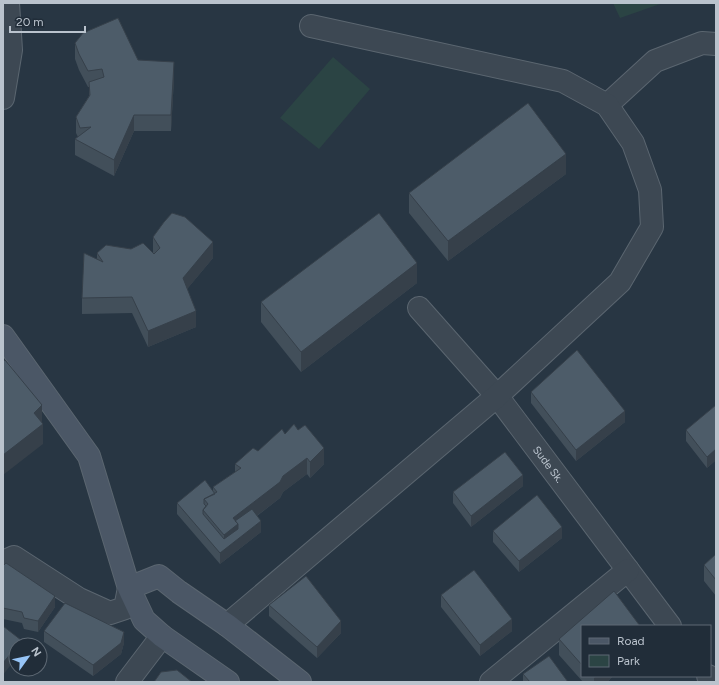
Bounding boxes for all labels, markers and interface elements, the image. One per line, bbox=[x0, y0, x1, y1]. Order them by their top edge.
scale bar bbox=[10, 8, 85, 34]
text: 20 m bbox=[16, 15, 44, 29]
street label: Sude Sk. bbox=[530, 444, 566, 485]
legend bbox=[581, 625, 711, 677]
text: Road bbox=[617, 634, 645, 648]
north arrow bbox=[8, 637, 48, 677]
text: N bbox=[28, 645, 44, 659]
text: Park bbox=[617, 654, 640, 668]

